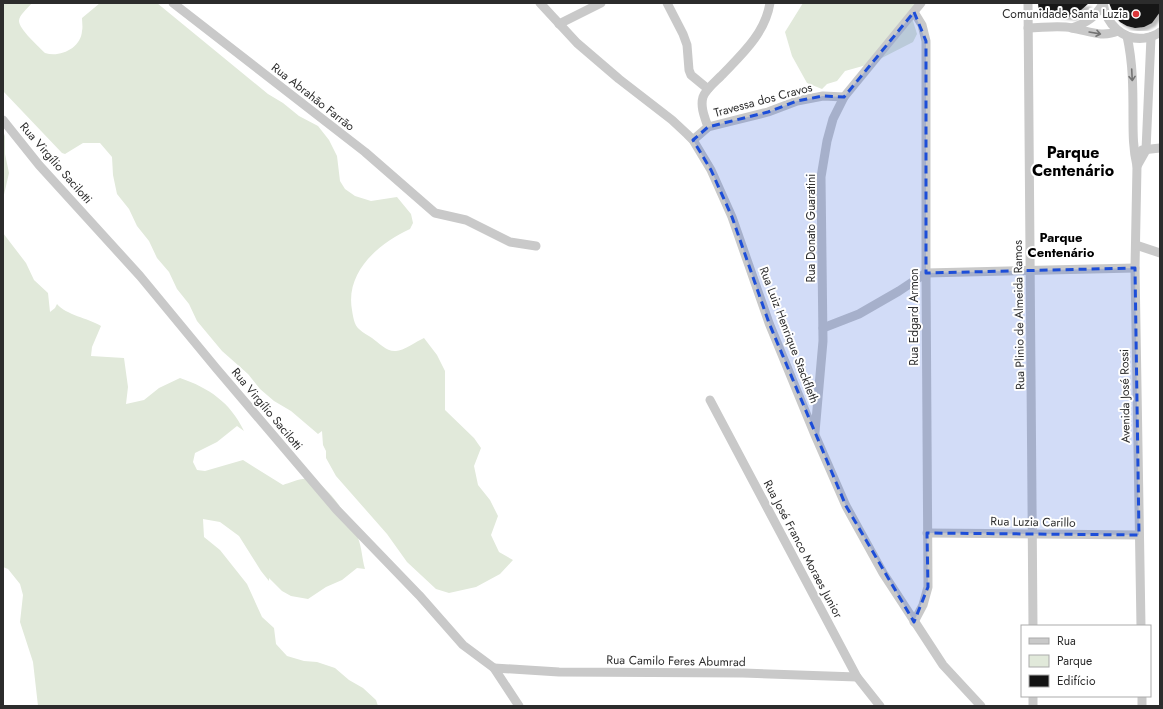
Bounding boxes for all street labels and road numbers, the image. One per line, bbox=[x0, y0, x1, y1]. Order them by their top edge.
street label: Rua Abrahão Farrão bbox=[268, 59, 359, 136]
street label: Travessa dos Cravos bbox=[712, 78, 814, 122]
street label: Rua Virgílio Sacilotti bbox=[15, 118, 97, 208]
street label: Rua Donato Guaratini bbox=[802, 174, 820, 282]
street label: Rua Plinio de Almeida Ramos bbox=[1009, 240, 1029, 390]
street label: Rua Luiz Henrique Stackfleth bbox=[755, 264, 823, 406]
street label: Rua Edgard Armon bbox=[905, 268, 923, 366]
street label: Avenida José Rossi bbox=[1115, 349, 1135, 443]
street label: Rua Virgílio Sacilotti bbox=[227, 364, 307, 454]
street label: Rua José Franco Moraes Junior bbox=[759, 477, 848, 622]
street label: Rua Luzia Carillo bbox=[990, 512, 1076, 532]
street label: Rua Camilo Feres Abumrad bbox=[606, 651, 746, 671]

